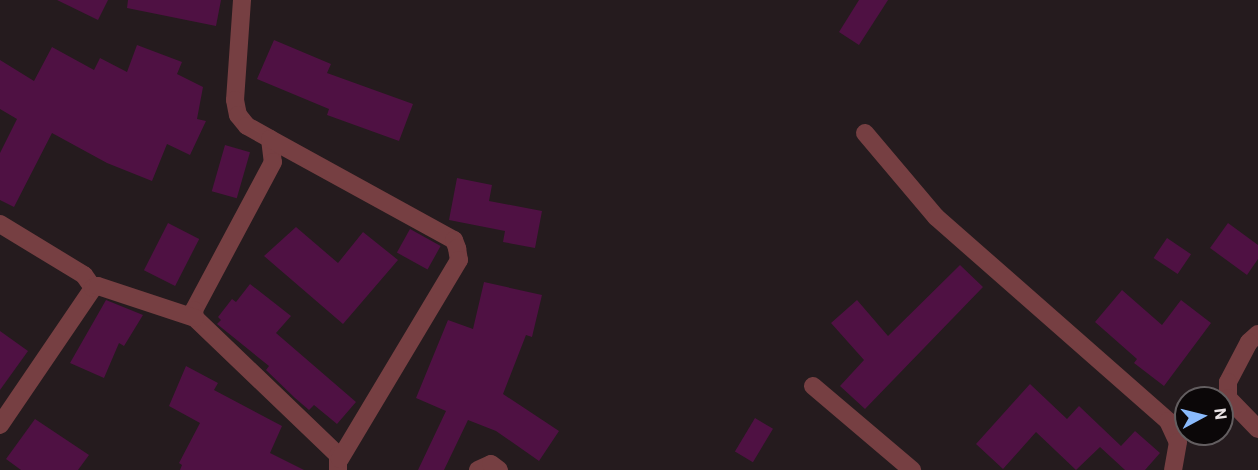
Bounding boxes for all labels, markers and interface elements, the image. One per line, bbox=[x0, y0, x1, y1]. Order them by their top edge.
north arrow bbox=[1174, 386, 1234, 446]
text: N bbox=[1210, 407, 1230, 421]

